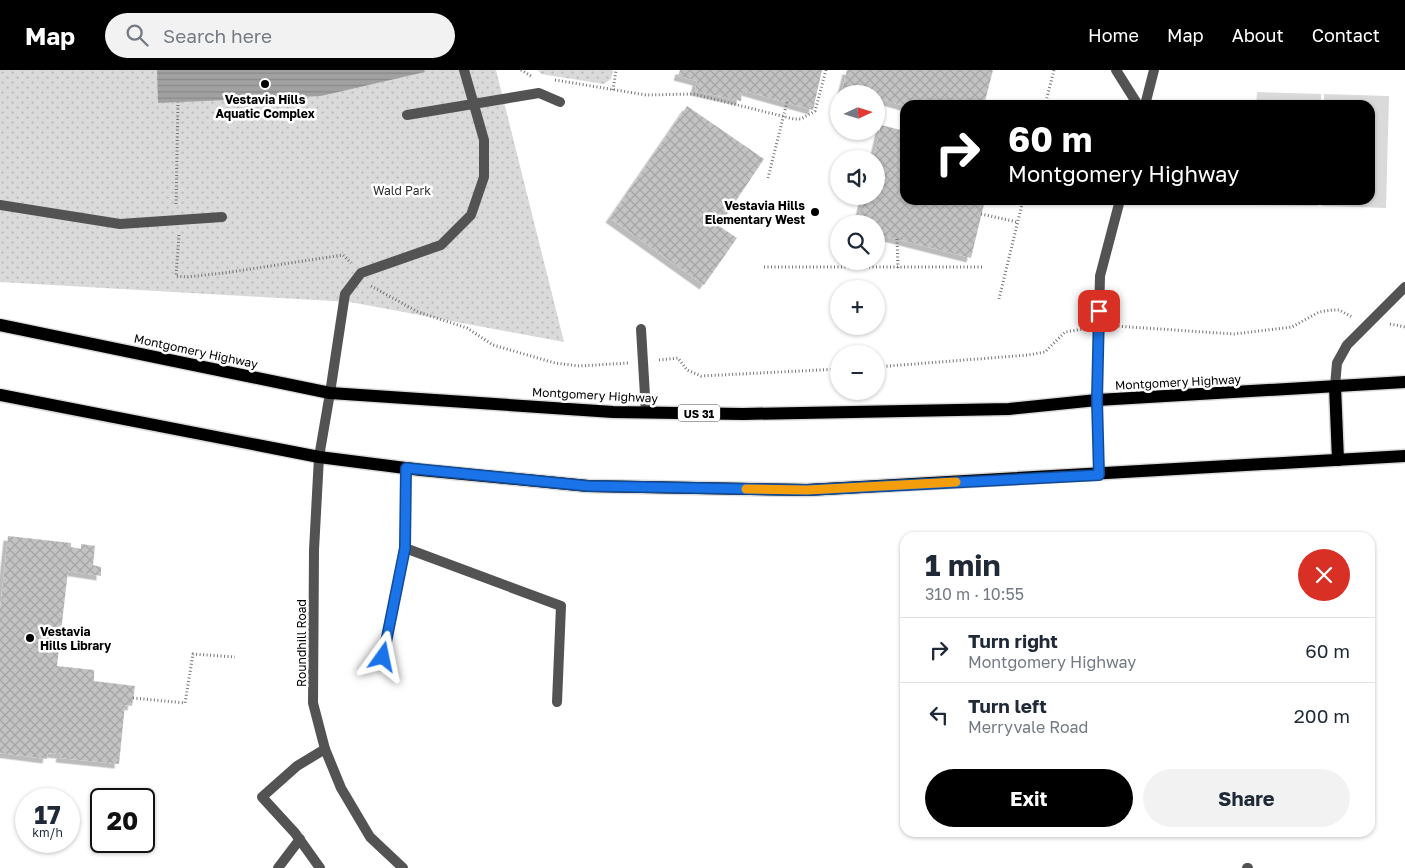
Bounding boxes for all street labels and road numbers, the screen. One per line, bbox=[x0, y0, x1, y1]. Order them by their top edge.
street label: Montgomery Highway bbox=[133, 331, 260, 372]
street label: Montgomery Highway bbox=[1115, 371, 1242, 393]
street label: Montgomery Highway bbox=[532, 384, 659, 406]
road number: US 31 bbox=[678, 404, 720, 422]
street label: Roundhill Road bbox=[294, 599, 309, 687]

